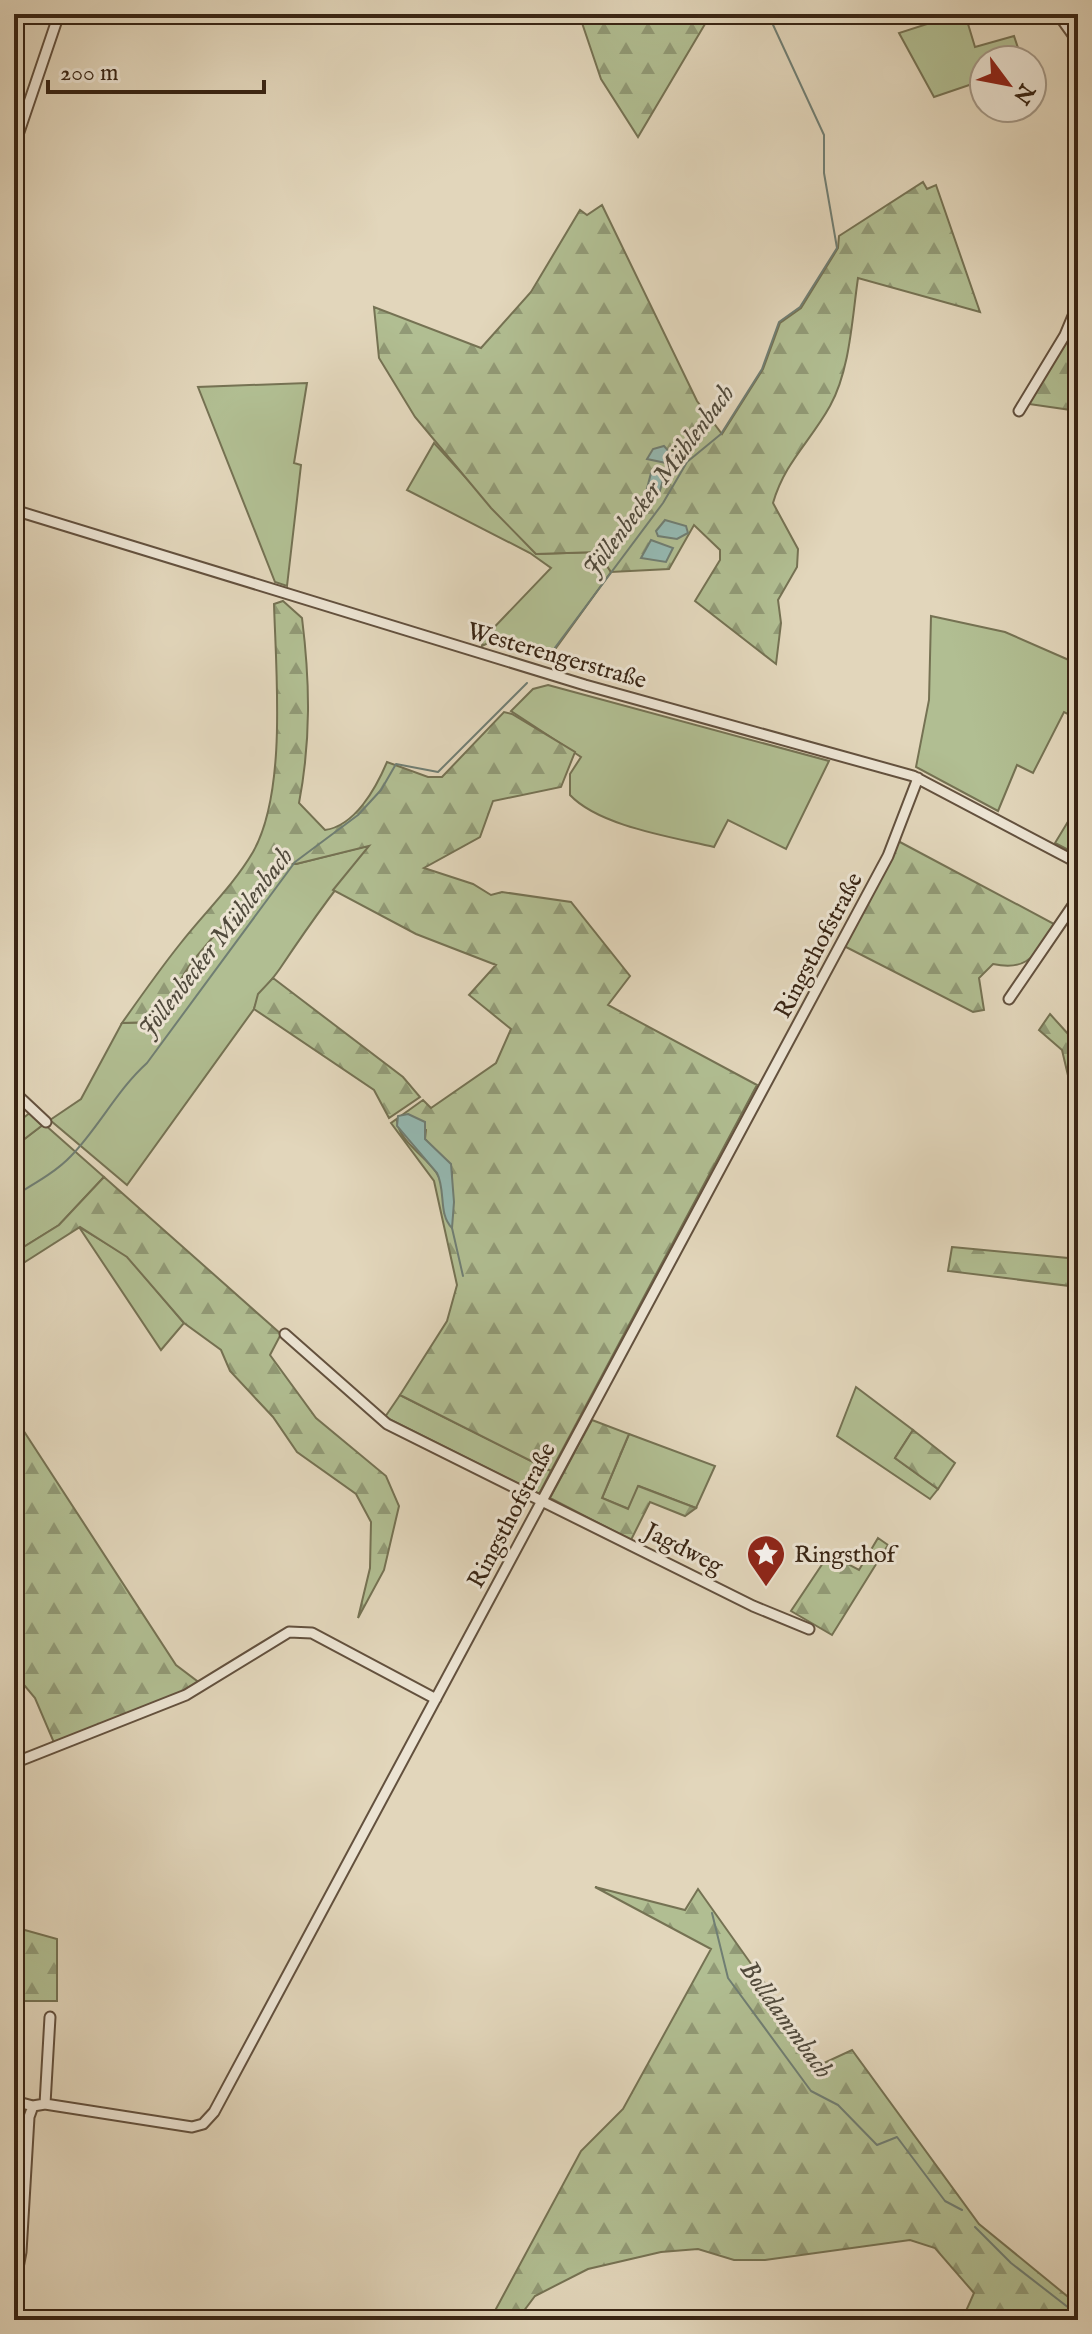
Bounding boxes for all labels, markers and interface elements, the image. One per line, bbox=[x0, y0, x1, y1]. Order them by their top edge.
scale bar bbox=[48, 44, 264, 94]
north arrow bbox=[968, 44, 1048, 124]
text: 200 m bbox=[60, 58, 119, 89]
text: N bbox=[1006, 77, 1041, 109]
water label: Jöllenbecker Mühlenbach bbox=[576, 378, 742, 584]
street label: Westerengerstraße bbox=[463, 616, 650, 697]
water label: Jöllenbecker Mühlenbach bbox=[132, 841, 301, 1045]
street label: Ringsthofstraße bbox=[768, 868, 871, 1024]
street label: Ringsthofstraße bbox=[461, 1438, 564, 1594]
street label: Jagdweg bbox=[636, 1515, 729, 1583]
place icon: Ringsthof bbox=[745, 1533, 787, 1588]
place label: Ringsthof bbox=[794, 1540, 900, 1571]
water label: Bolldammbach bbox=[732, 1954, 840, 2085]

